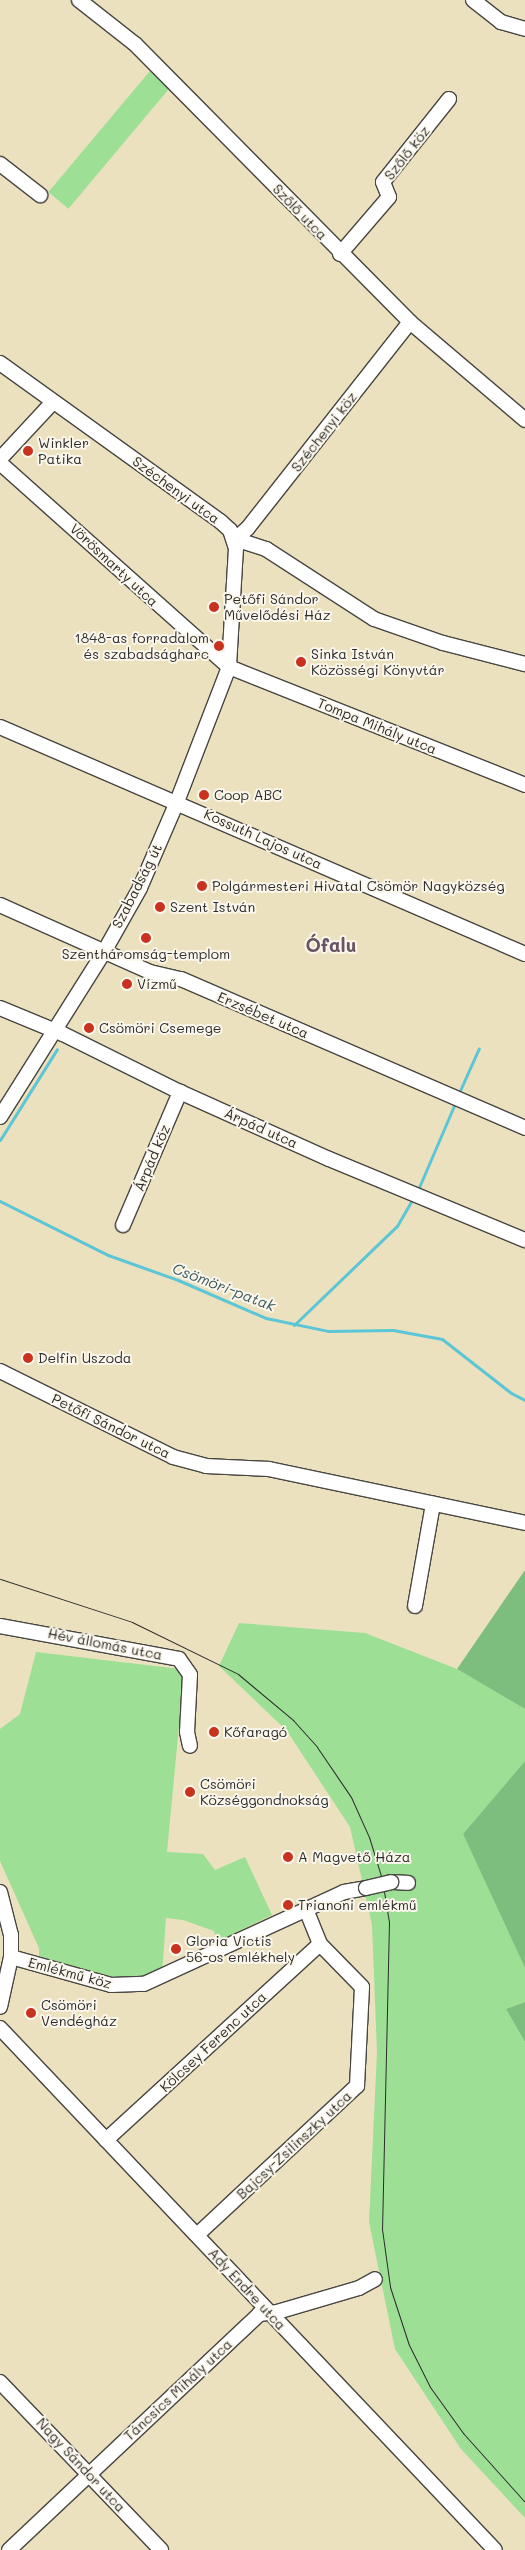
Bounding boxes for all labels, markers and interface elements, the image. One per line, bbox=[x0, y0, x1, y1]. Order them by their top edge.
street label: Szőlő köz bbox=[381, 123, 433, 183]
street label: Szőlő utca bbox=[269, 181, 331, 243]
street label: Széchenyi köz bbox=[288, 389, 360, 475]
place label: Winkler Patika bbox=[38, 435, 89, 468]
marker: Winkler Patika bbox=[22, 445, 34, 457]
street label: Széchenyi utca bbox=[129, 453, 223, 527]
street label: Vörösmarty utca bbox=[67, 520, 161, 610]
place label: Petőfi Sándor Művelődési Ház bbox=[224, 591, 331, 624]
marker: Petőfi Sándor Művelődési Ház bbox=[208, 601, 220, 613]
place label: 1848-as forradalom és szabadságharc bbox=[75, 630, 209, 662]
marker: 1848-as forradalom és szabadságharc bbox=[213, 640, 225, 652]
place label: Sinka István Közösségi Könyvtár bbox=[311, 646, 445, 679]
marker: Sinka István Közösségi Könyvtár bbox=[295, 656, 307, 668]
street label: Tompa Mihály utca bbox=[315, 694, 439, 758]
place label: Coop ABC bbox=[214, 787, 282, 803]
marker: Coop ABC bbox=[198, 789, 210, 801]
street label: Kossuth Lajos utca bbox=[201, 805, 325, 873]
street label: Szabadság út bbox=[108, 841, 166, 931]
place label: Polgármesteri Hivatal Csömör Nagyközség bbox=[212, 878, 505, 894]
marker: Polgármesteri Hivatal Csömör Nagyközség bbox=[196, 880, 208, 892]
place label: Szent István bbox=[170, 899, 255, 915]
marker: Szent István bbox=[154, 901, 166, 913]
marker: Szentháromság-templom bbox=[140, 932, 152, 944]
district label: Ófalu bbox=[305, 934, 357, 956]
place label: Szentháromság-templom bbox=[62, 946, 230, 962]
place label: Vízmű bbox=[137, 976, 177, 992]
marker: Vízmű bbox=[121, 978, 133, 990]
street label: Erzsébet utca bbox=[215, 988, 311, 1042]
place label: Csömöri Csemege bbox=[99, 1020, 221, 1036]
marker: Csömöri Csemege bbox=[83, 1022, 95, 1034]
street label: Árpád utca bbox=[222, 1104, 300, 1152]
street label: Árpád köz bbox=[130, 1122, 174, 1194]
water label: Csömöri-patak bbox=[170, 1259, 278, 1315]
place label: Delfin Uszoda bbox=[38, 1350, 132, 1366]
marker: Delfin Uszoda bbox=[22, 1352, 34, 1364]
street label: Petőfi Sándor utca bbox=[49, 1390, 173, 1462]
street label: Hév állomás utca bbox=[46, 1625, 164, 1663]
place label: Kőfaragó bbox=[224, 1724, 287, 1740]
marker: Kőfaragó bbox=[208, 1726, 220, 1738]
place label: Csömöri Községgondnokság bbox=[200, 1776, 329, 1808]
marker: Csömöri Községgondnokság bbox=[184, 1786, 196, 1798]
place label: A Magvető Háza bbox=[298, 1849, 410, 1865]
marker: A Magvető Háza bbox=[282, 1851, 294, 1863]
place label: Trianoni emlékmű bbox=[298, 1897, 417, 1913]
marker: Trianoni emlékmű bbox=[282, 1899, 294, 1911]
place label: Gloria Victis 56-os emlékhely bbox=[186, 1933, 295, 1965]
marker: Gloria Victis 56-os emlékhely bbox=[170, 1943, 182, 1955]
street label: Emlékmű köz bbox=[26, 1954, 114, 1992]
street label: Kölcsey Ferenc utca bbox=[156, 1988, 270, 2096]
place label: Csömöri Vendégház bbox=[41, 1997, 117, 2030]
marker: Csömöri Vendégház bbox=[25, 2007, 37, 2019]
street label: Bajcsy-Zsilinszky utca bbox=[233, 2087, 355, 2203]
street label: Ady Endre utca bbox=[205, 2245, 289, 2333]
street label: Táncsics Mihály utca bbox=[121, 2336, 235, 2444]
street label: Nagy Sándor utca bbox=[33, 2414, 129, 2516]

